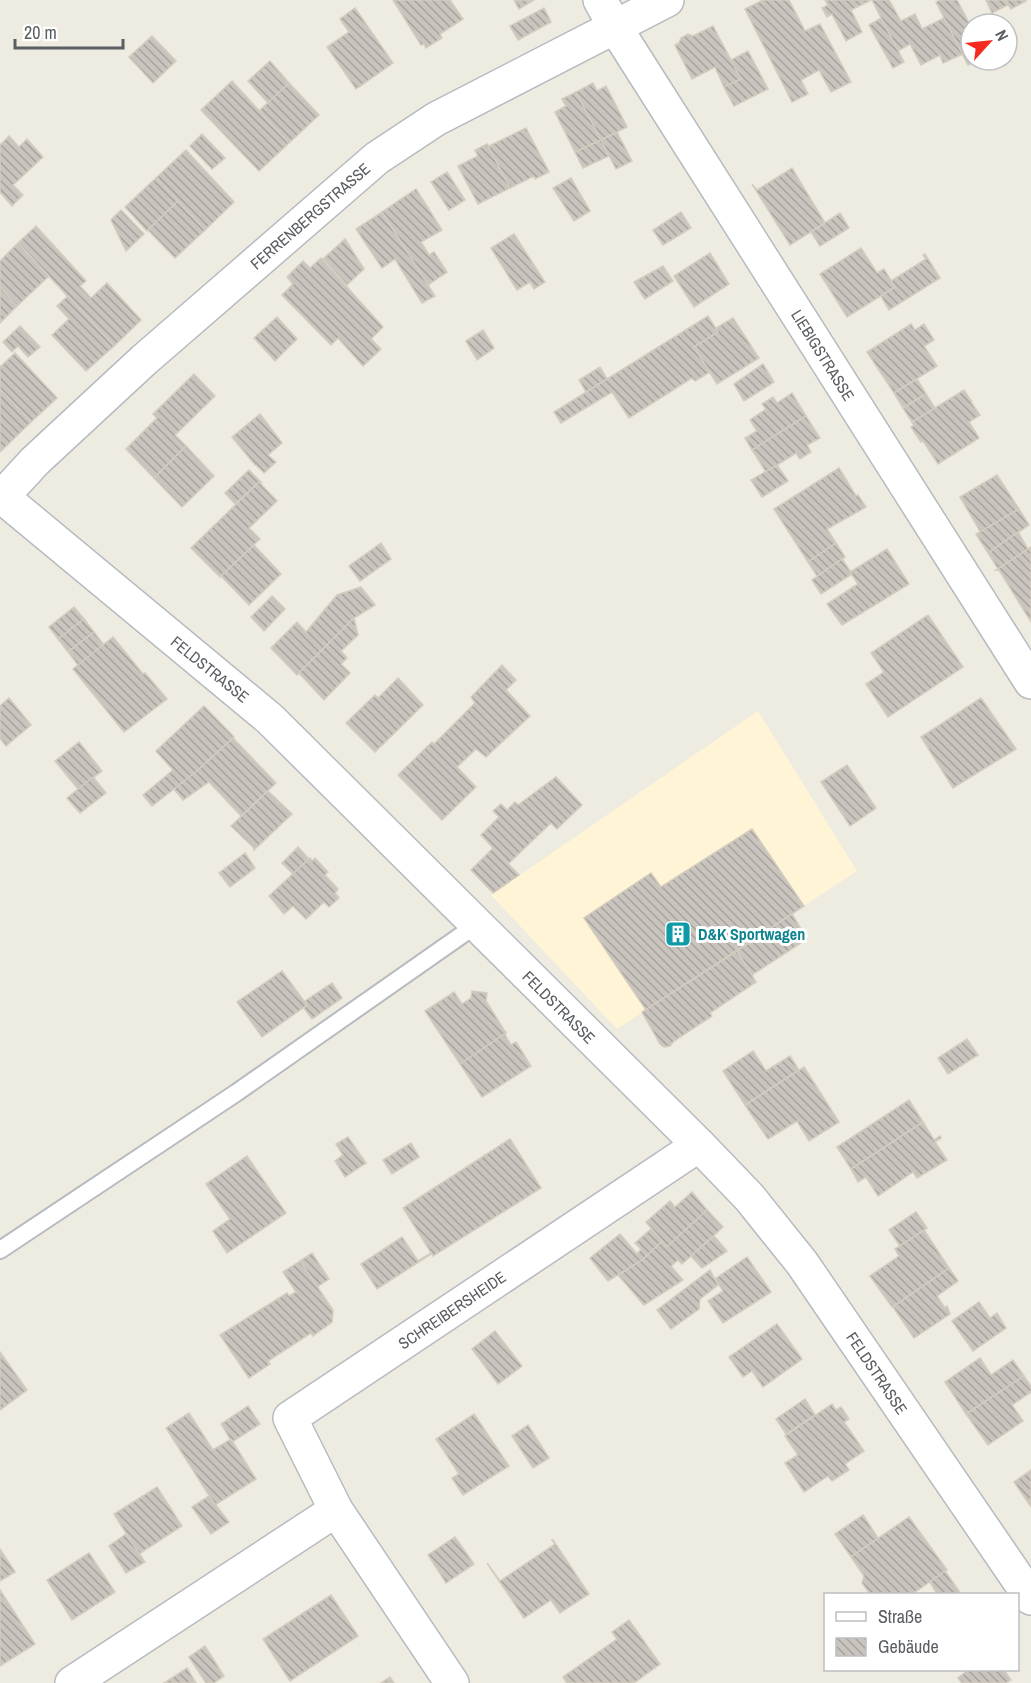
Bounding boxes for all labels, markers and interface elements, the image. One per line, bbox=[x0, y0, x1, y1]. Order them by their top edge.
scale bar bbox=[15, 12, 123, 50]
north arrow bbox=[959, 12, 1019, 72]
text: 20 m bbox=[24, 20, 57, 45]
text: N bbox=[990, 26, 1014, 44]
street label: FERRENBERGSTRASSE bbox=[245, 158, 375, 274]
street label: LIEBIGSTRASSE bbox=[786, 305, 860, 405]
street label: FELDSTRASSE bbox=[166, 631, 254, 707]
building icon: D&K Sportwagen bbox=[663, 919, 693, 949]
place label: D&K Sportwagen bbox=[698, 923, 805, 945]
street label: FELDSTRASSE bbox=[518, 966, 600, 1048]
street label: SCHREIBERSHEIDE bbox=[394, 1266, 510, 1354]
street label: FELDSTRASSE bbox=[841, 1328, 913, 1418]
legend bbox=[824, 1593, 1019, 1671]
text: Straße bbox=[878, 1604, 922, 1629]
text: Gebäude bbox=[878, 1634, 939, 1659]

